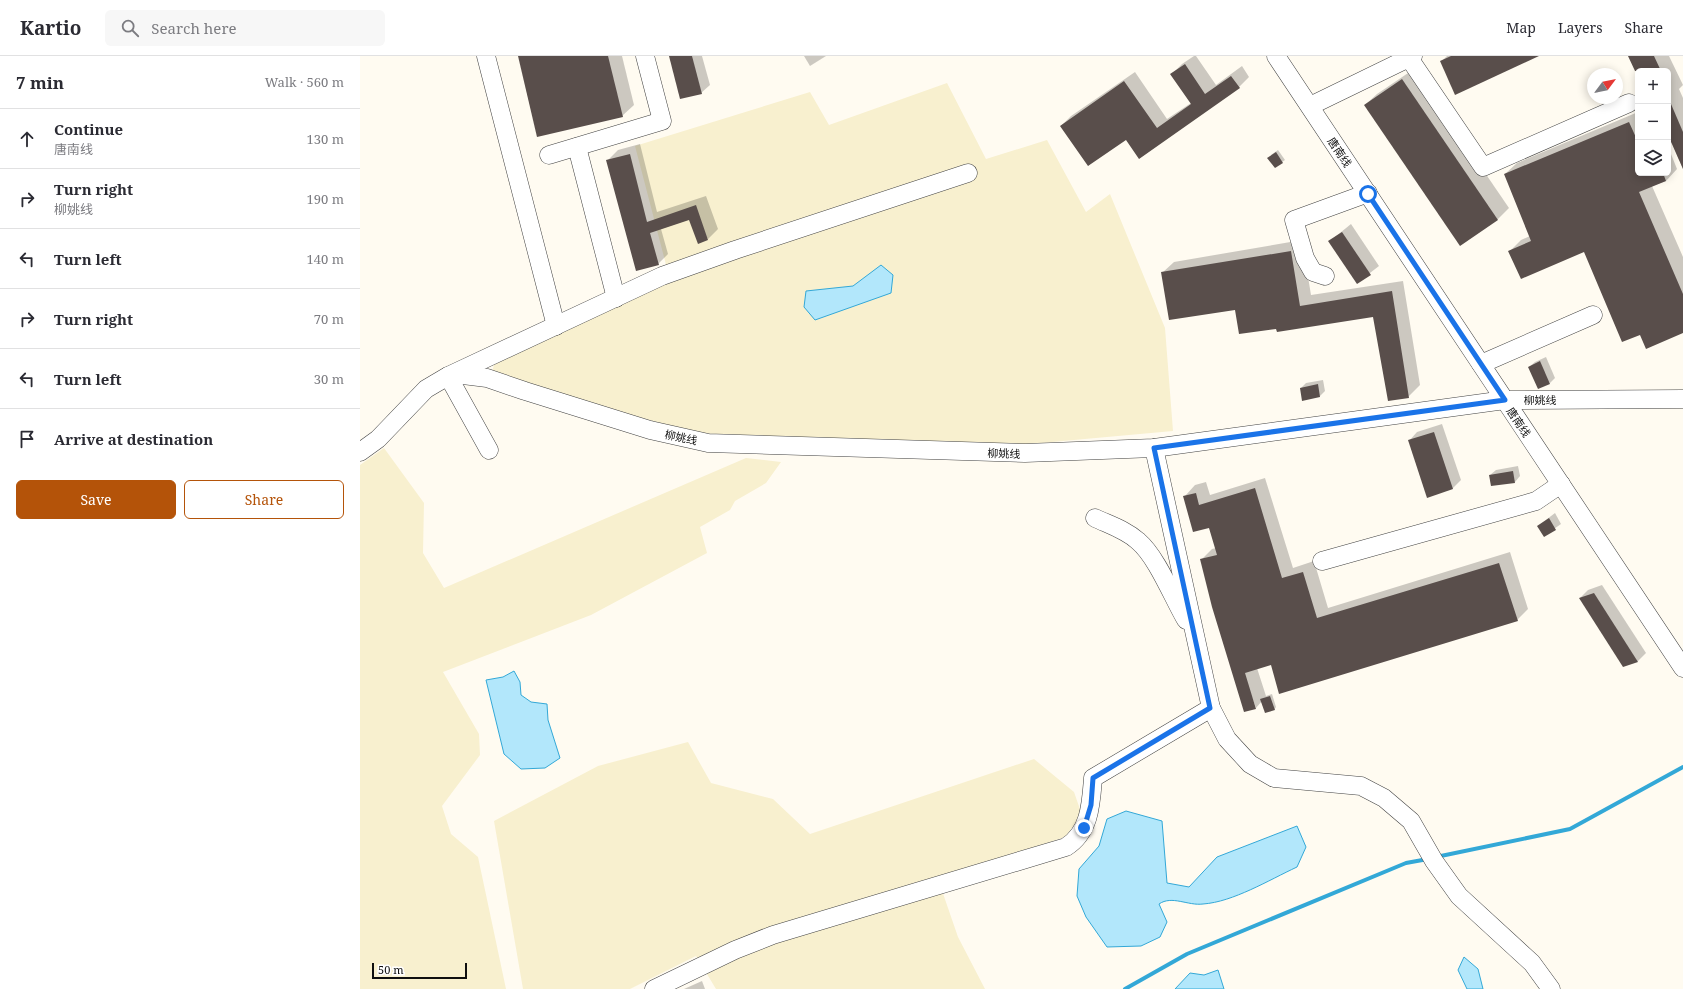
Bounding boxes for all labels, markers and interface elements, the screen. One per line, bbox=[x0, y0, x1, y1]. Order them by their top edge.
search box bbox=[105, 10, 385, 46]
text: Kartio bbox=[20, 15, 81, 41]
icon: search bbox=[119, 17, 141, 39]
text: Search here bbox=[151, 18, 236, 38]
text: Map bbox=[1506, 18, 1536, 37]
text: Layers bbox=[1558, 18, 1603, 37]
text: Share bbox=[1625, 18, 1663, 37]
north arrow bbox=[1587, 68, 1623, 104]
map controls bbox=[1635, 68, 1671, 176]
button: + bbox=[1635, 68, 1671, 104]
text: 7 min bbox=[16, 71, 64, 94]
text: Walk · 560 m bbox=[265, 73, 344, 91]
button: − bbox=[1635, 104, 1671, 140]
text: Continue bbox=[54, 119, 123, 139]
icon: ahead bbox=[16, 128, 38, 150]
text: 130 m bbox=[307, 130, 344, 148]
street label: 唐南线 bbox=[1325, 134, 1355, 170]
text: 唐南线 bbox=[54, 140, 93, 158]
button: layers bbox=[1635, 140, 1671, 176]
text: Turn right bbox=[54, 179, 133, 199]
route start bbox=[1359, 185, 1377, 203]
icon: right bbox=[16, 188, 38, 210]
text: 190 m bbox=[307, 190, 344, 208]
text: 柳姚线 bbox=[54, 200, 93, 218]
icon: left bbox=[16, 248, 38, 270]
text: Turn left bbox=[54, 249, 122, 269]
text: 140 m bbox=[307, 250, 344, 268]
icon: right bbox=[16, 308, 38, 330]
text: Turn right bbox=[54, 309, 133, 329]
text: 70 m bbox=[314, 310, 344, 328]
icon: left bbox=[16, 368, 38, 390]
text: Turn left bbox=[54, 369, 122, 389]
text: 30 m bbox=[314, 370, 344, 388]
street label: 柳姚线 bbox=[1524, 392, 1557, 407]
street label: 唐南线 bbox=[1504, 404, 1534, 440]
street label: 柳姚线 bbox=[663, 426, 699, 448]
icon: arrive bbox=[16, 428, 38, 450]
text: Arrive at destination bbox=[54, 429, 213, 449]
street label: 柳姚线 bbox=[987, 445, 1021, 461]
button: Save bbox=[16, 480, 176, 519]
button: Share bbox=[184, 480, 344, 519]
route end bbox=[1075, 819, 1093, 837]
scale bar bbox=[372, 961, 467, 980]
text: 50 m bbox=[378, 962, 404, 977]

